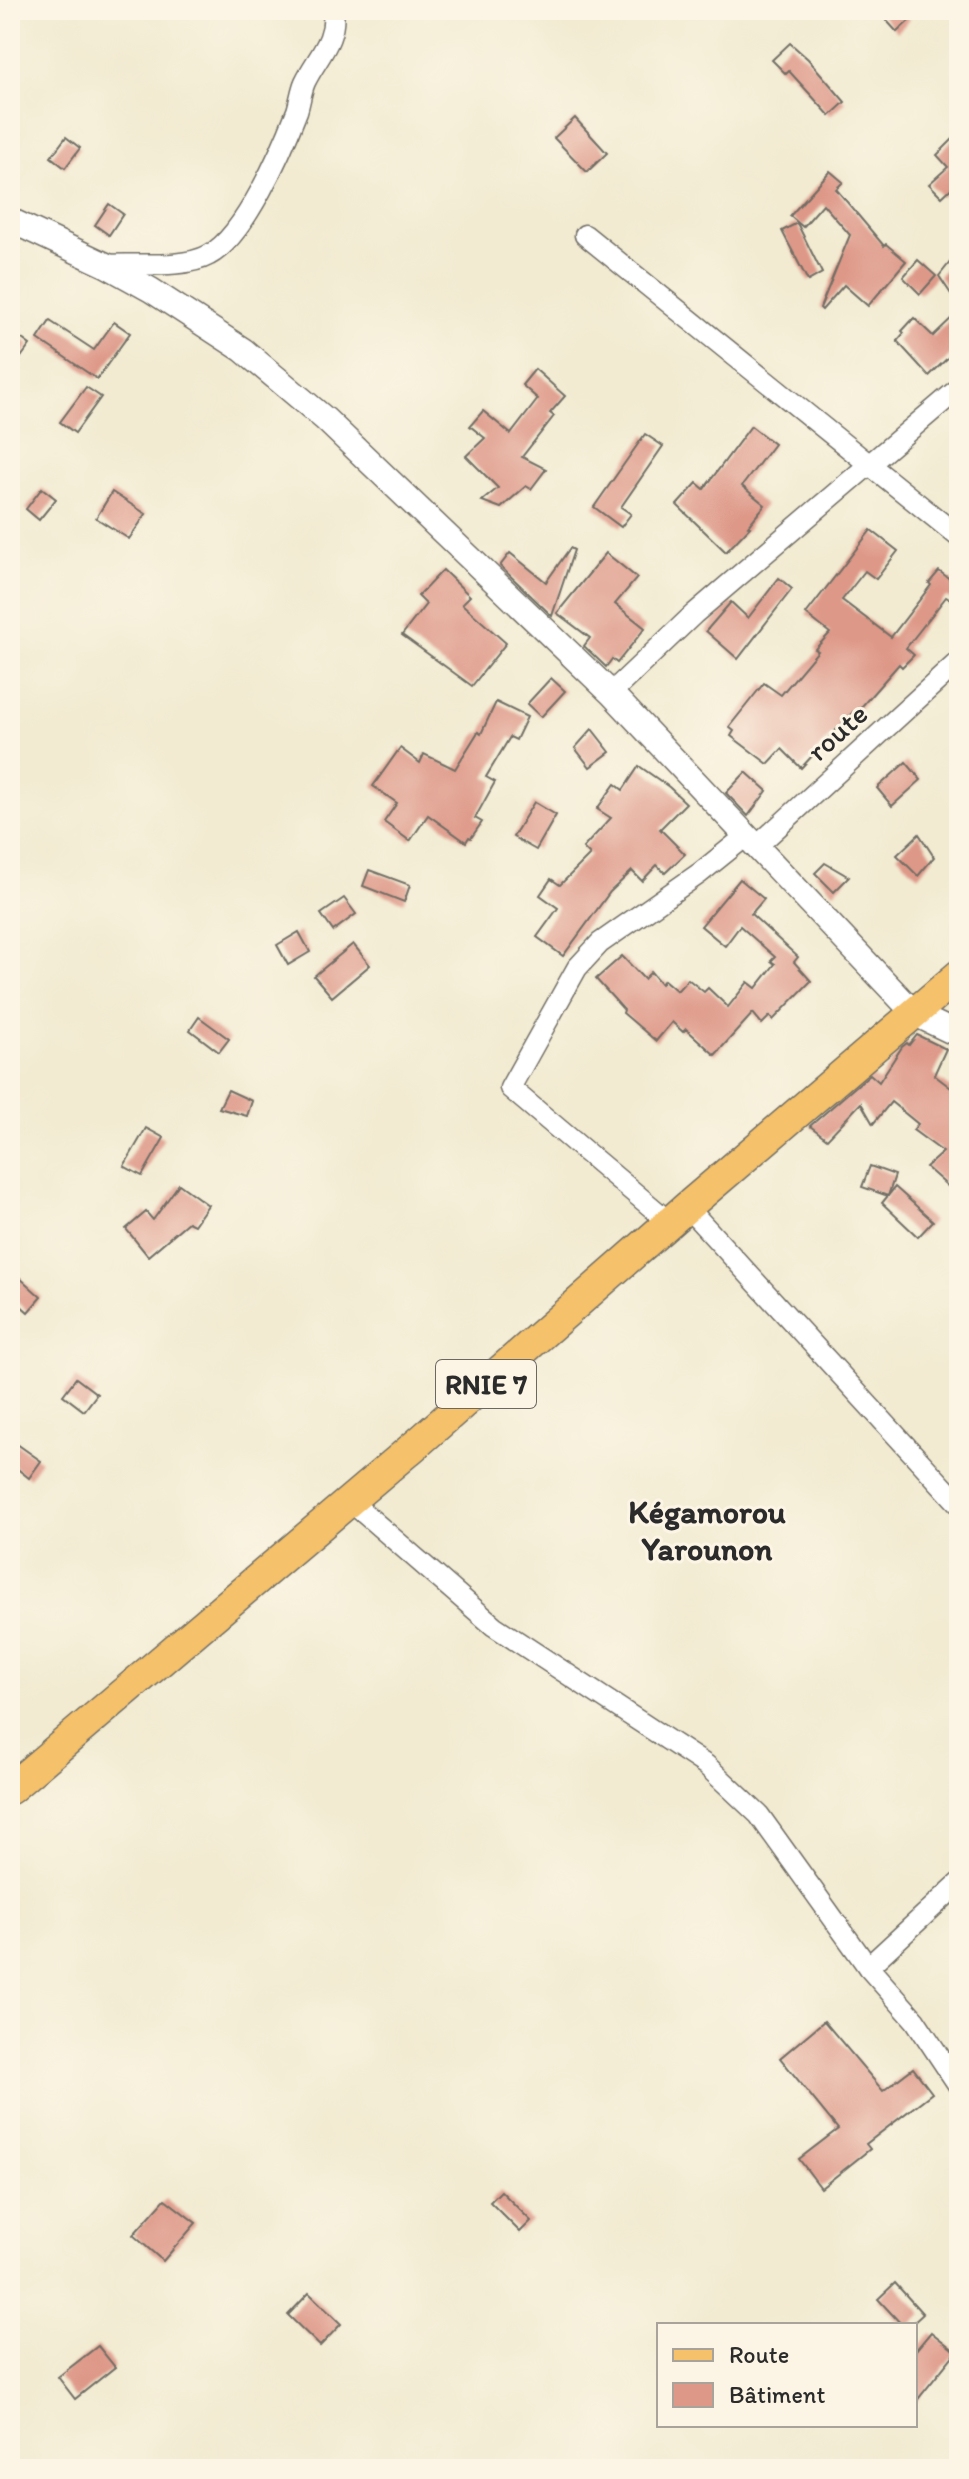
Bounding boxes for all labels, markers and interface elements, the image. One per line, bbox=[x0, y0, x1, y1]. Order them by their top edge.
street label: route bbox=[799, 695, 875, 769]
road number: RNIE 7 bbox=[436, 1360, 536, 1408]
district label: Kégamorou Yarounon bbox=[628, 1493, 786, 1568]
legend bbox=[657, 2323, 917, 2427]
text: Route bbox=[729, 2340, 789, 2369]
text: Bâtiment bbox=[729, 2380, 825, 2409]

